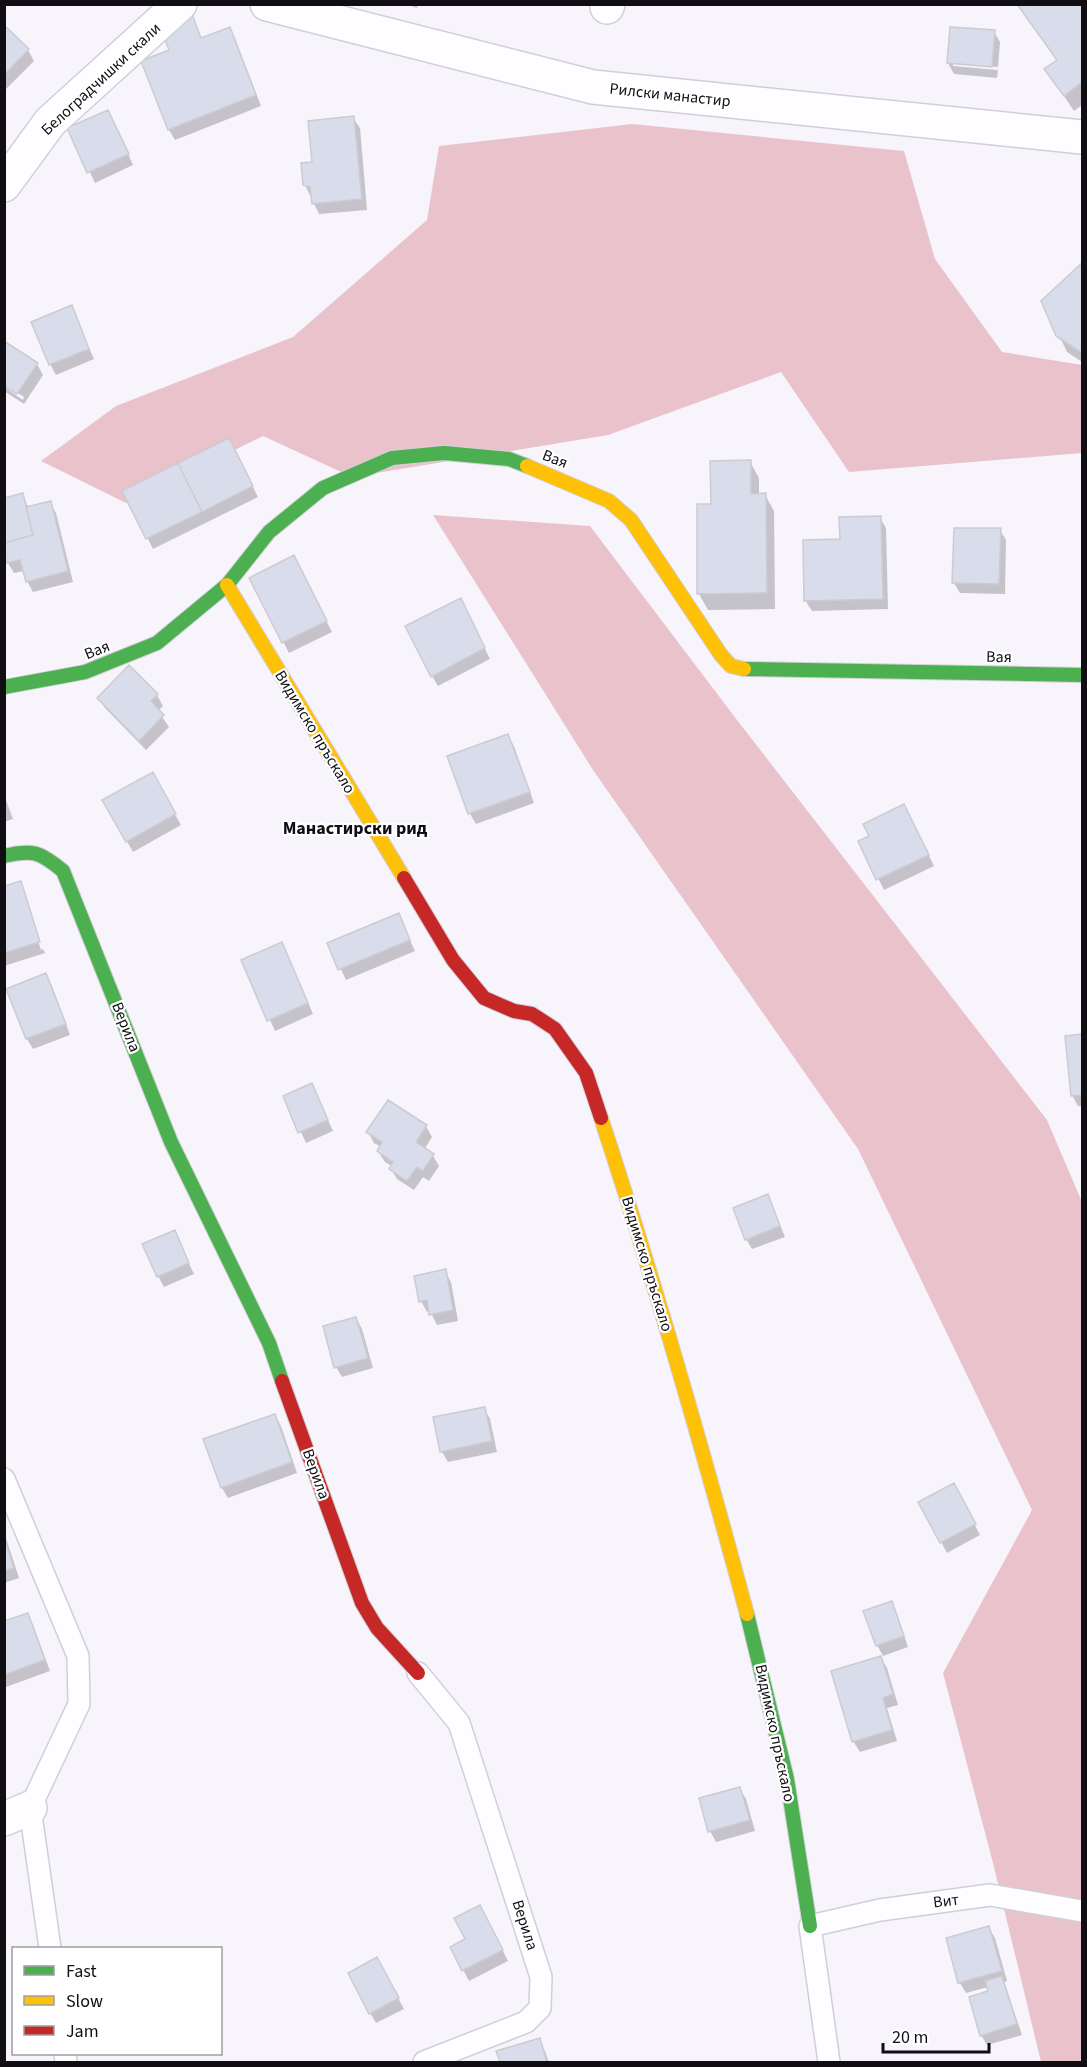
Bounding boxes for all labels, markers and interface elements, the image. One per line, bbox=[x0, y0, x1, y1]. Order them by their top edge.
street label: Белоградчишки скали bbox=[36, 18, 166, 140]
street label: Рилски манастир bbox=[608, 78, 732, 112]
street label: Вая bbox=[539, 444, 571, 474]
street label: Вая bbox=[81, 635, 113, 665]
street label: Вая bbox=[986, 646, 1012, 668]
street label: Видимско пръскало bbox=[269, 666, 361, 798]
district label: Манастирски рид bbox=[283, 816, 428, 841]
street label: Верила bbox=[106, 999, 146, 1055]
street label: Видимско пръскало bbox=[616, 1194, 678, 1334]
street label: Верила bbox=[297, 1446, 335, 1502]
street label: Видимско пръскало bbox=[750, 1662, 800, 1804]
street label: Вит bbox=[932, 1889, 960, 1913]
street label: Верила bbox=[507, 1897, 543, 1953]
legend bbox=[12, 1947, 222, 2055]
text: Fast bbox=[66, 1959, 97, 1984]
text: Slow bbox=[66, 1989, 103, 2014]
scale bar bbox=[883, 2016, 990, 2054]
text: Jam bbox=[66, 2019, 99, 2044]
text: 20 m bbox=[892, 2025, 928, 2050]

